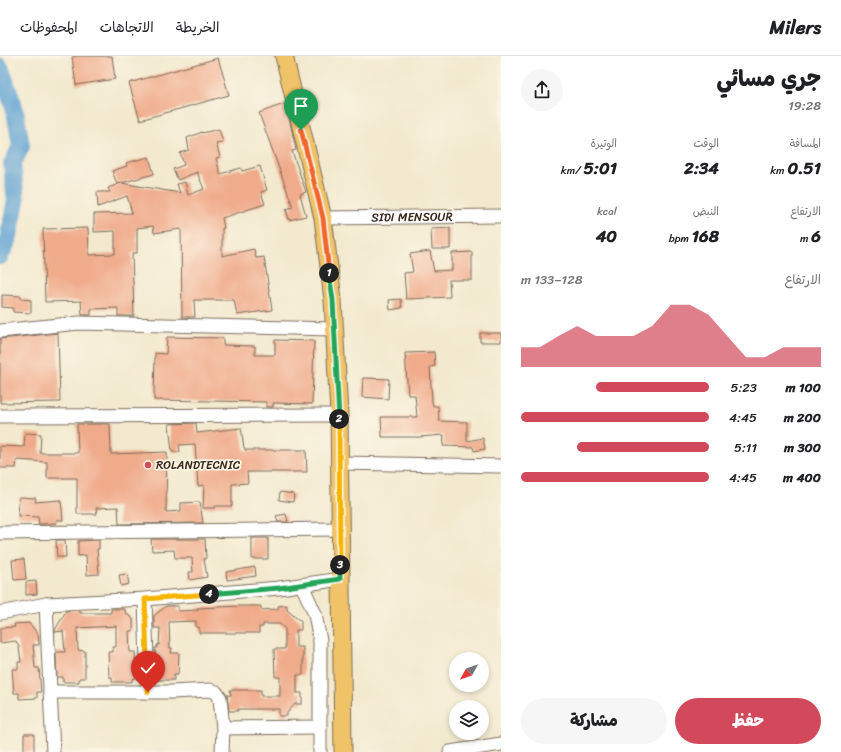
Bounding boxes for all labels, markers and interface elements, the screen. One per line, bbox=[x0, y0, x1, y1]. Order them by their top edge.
text: Milers bbox=[769, 11, 821, 44]
text: المحفوظات bbox=[20, 15, 78, 40]
text: الاتجاهات bbox=[100, 15, 154, 40]
text: الخريطة bbox=[176, 15, 219, 40]
text: جري مسائي bbox=[717, 59, 821, 98]
button: share bbox=[521, 69, 563, 111]
pin bbox=[284, 89, 318, 130]
text: 19:28 bbox=[788, 94, 821, 117]
icon: arrive bbox=[290, 95, 312, 117]
text: الوتيرة bbox=[590, 134, 617, 153]
text: الوقت bbox=[693, 134, 719, 153]
text: المسافة bbox=[790, 134, 821, 153]
text: 5:01 bbox=[583, 153, 617, 183]
text: 2:34 bbox=[684, 153, 719, 183]
text: 0.51 bbox=[787, 153, 821, 183]
text: /km bbox=[561, 161, 583, 180]
text: km bbox=[770, 161, 787, 180]
text: kcal bbox=[597, 202, 617, 221]
text: النبض bbox=[693, 202, 719, 221]
text: الارتفاع bbox=[790, 202, 821, 221]
street label: SIDI MENSOUR bbox=[371, 206, 453, 228]
text: 40 bbox=[596, 221, 617, 251]
text: 168 bbox=[692, 221, 719, 251]
text: 6 bbox=[811, 221, 821, 251]
text: bpm bbox=[669, 229, 692, 248]
text: m bbox=[800, 229, 811, 248]
pin: 1 bbox=[319, 263, 339, 283]
text: 1 bbox=[327, 263, 331, 282]
text: 128–133 m bbox=[521, 268, 583, 291]
text: الارتفاع bbox=[785, 268, 821, 291]
text: 5:23 bbox=[730, 376, 757, 399]
text: 100 m bbox=[786, 376, 821, 399]
text: 4:45 bbox=[729, 406, 757, 429]
text: 200 m bbox=[784, 406, 821, 429]
pin: 2 bbox=[329, 409, 349, 429]
text: 2 bbox=[336, 409, 342, 428]
text: 5:11 bbox=[734, 436, 757, 459]
text: 300 m bbox=[784, 436, 821, 459]
place label: ROLANDTECNIC bbox=[156, 454, 241, 476]
marker: ROLANDTECNIC bbox=[143, 460, 153, 470]
text: 4:45 bbox=[729, 466, 757, 489]
text: 400 m bbox=[783, 466, 821, 489]
pin: 3 bbox=[330, 555, 350, 575]
text: 3 bbox=[337, 555, 343, 574]
pin: 4 bbox=[199, 584, 219, 604]
text: 4 bbox=[206, 584, 212, 603]
pin bbox=[131, 651, 165, 692]
north arrow bbox=[449, 652, 489, 692]
map controls bbox=[449, 652, 489, 740]
icon: check bbox=[137, 657, 159, 679]
button: مشاركة bbox=[521, 698, 667, 744]
button: حفظ bbox=[675, 698, 821, 744]
button: layers bbox=[449, 700, 489, 740]

